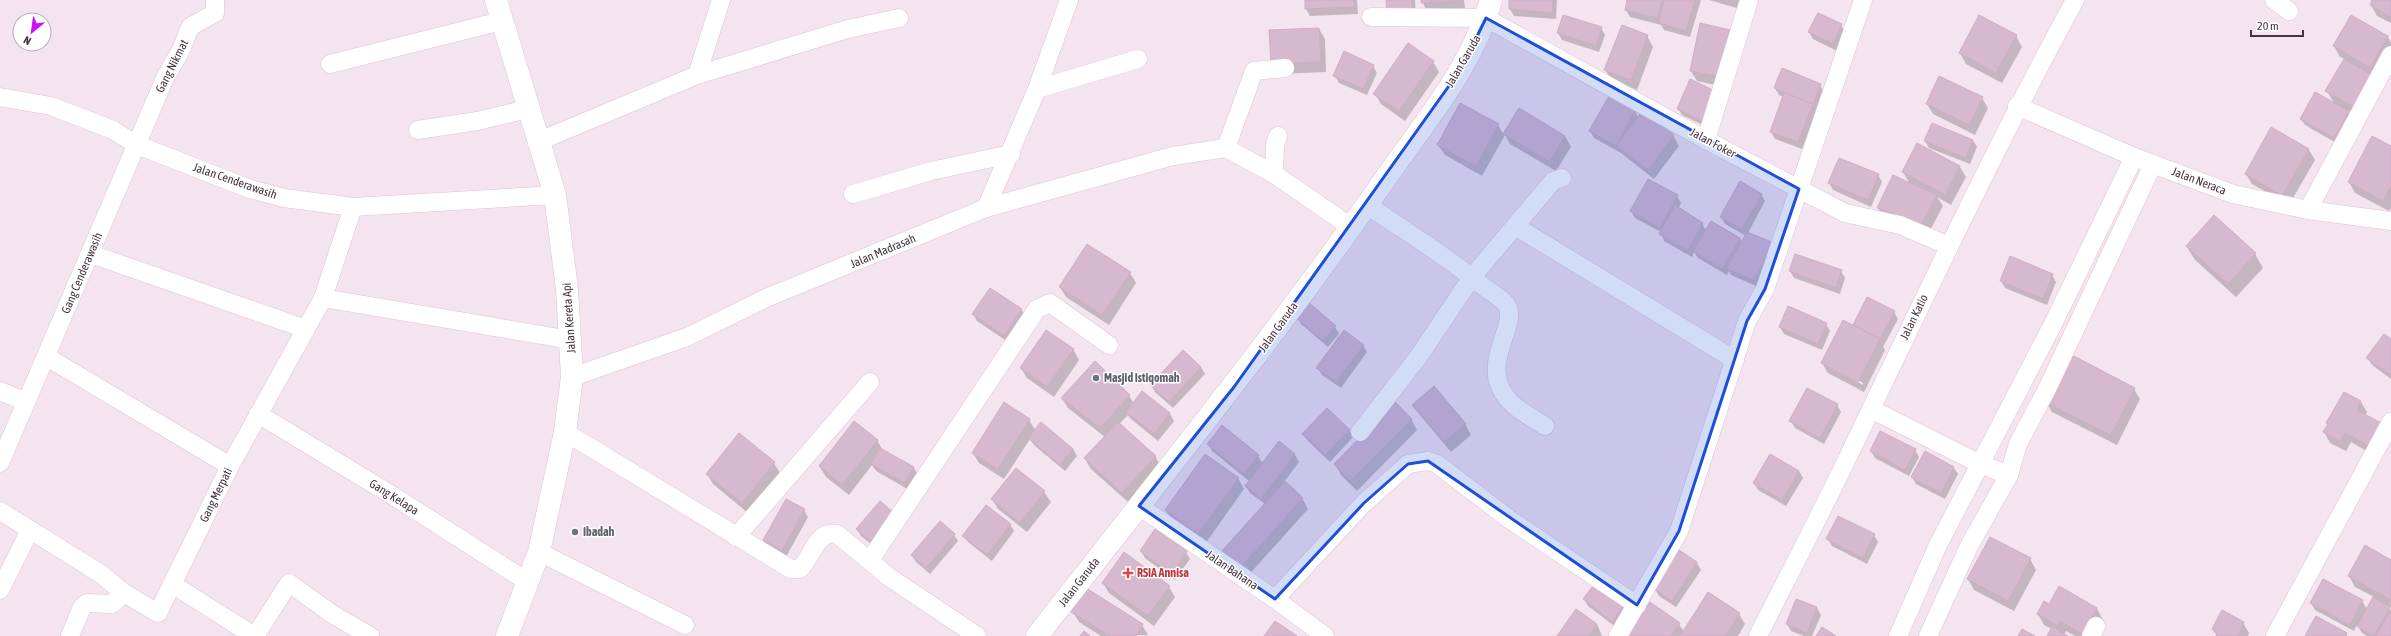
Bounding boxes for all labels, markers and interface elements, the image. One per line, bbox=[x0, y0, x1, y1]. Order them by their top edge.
north arrow bbox=[12, 12, 52, 52]
scale bar bbox=[2251, 12, 2303, 38]
text: 20 m bbox=[2257, 19, 2279, 33]
street label: Jalan Garuda bbox=[1442, 32, 1484, 90]
text: N bbox=[21, 34, 33, 48]
street label: Gang Nikmat bbox=[153, 37, 192, 95]
street label: Jalan Foker bbox=[1688, 125, 1739, 161]
street label: Jalan Cenderawasih bbox=[191, 160, 279, 202]
street label: Jalan Neraca bbox=[2170, 164, 2228, 198]
street label: Gang Cenderawasih bbox=[59, 230, 105, 316]
street label: Jalan Madrasah bbox=[848, 231, 918, 271]
street label: Jalan Kereta Api bbox=[560, 282, 578, 354]
street label: Jalan Katio bbox=[1897, 292, 1931, 342]
street label: Jalan Garuda bbox=[1255, 299, 1301, 355]
place label: Masjid Istiqomah bbox=[1104, 371, 1180, 385]
marker: Masjid Istiqomah bbox=[1091, 373, 1101, 383]
street label: Gang Merpati bbox=[197, 465, 235, 525]
street label: Gang Kelapa bbox=[367, 476, 421, 518]
place label: Ibadah bbox=[583, 525, 615, 539]
marker: Ibadah bbox=[570, 527, 580, 537]
street label: Jalan Bahana bbox=[1203, 547, 1261, 593]
street label: Jalan Garuda bbox=[1056, 555, 1102, 609]
place label: RSIA Annisa bbox=[1137, 566, 1189, 580]
marker: RSIA Annisa bbox=[1122, 567, 1134, 579]

